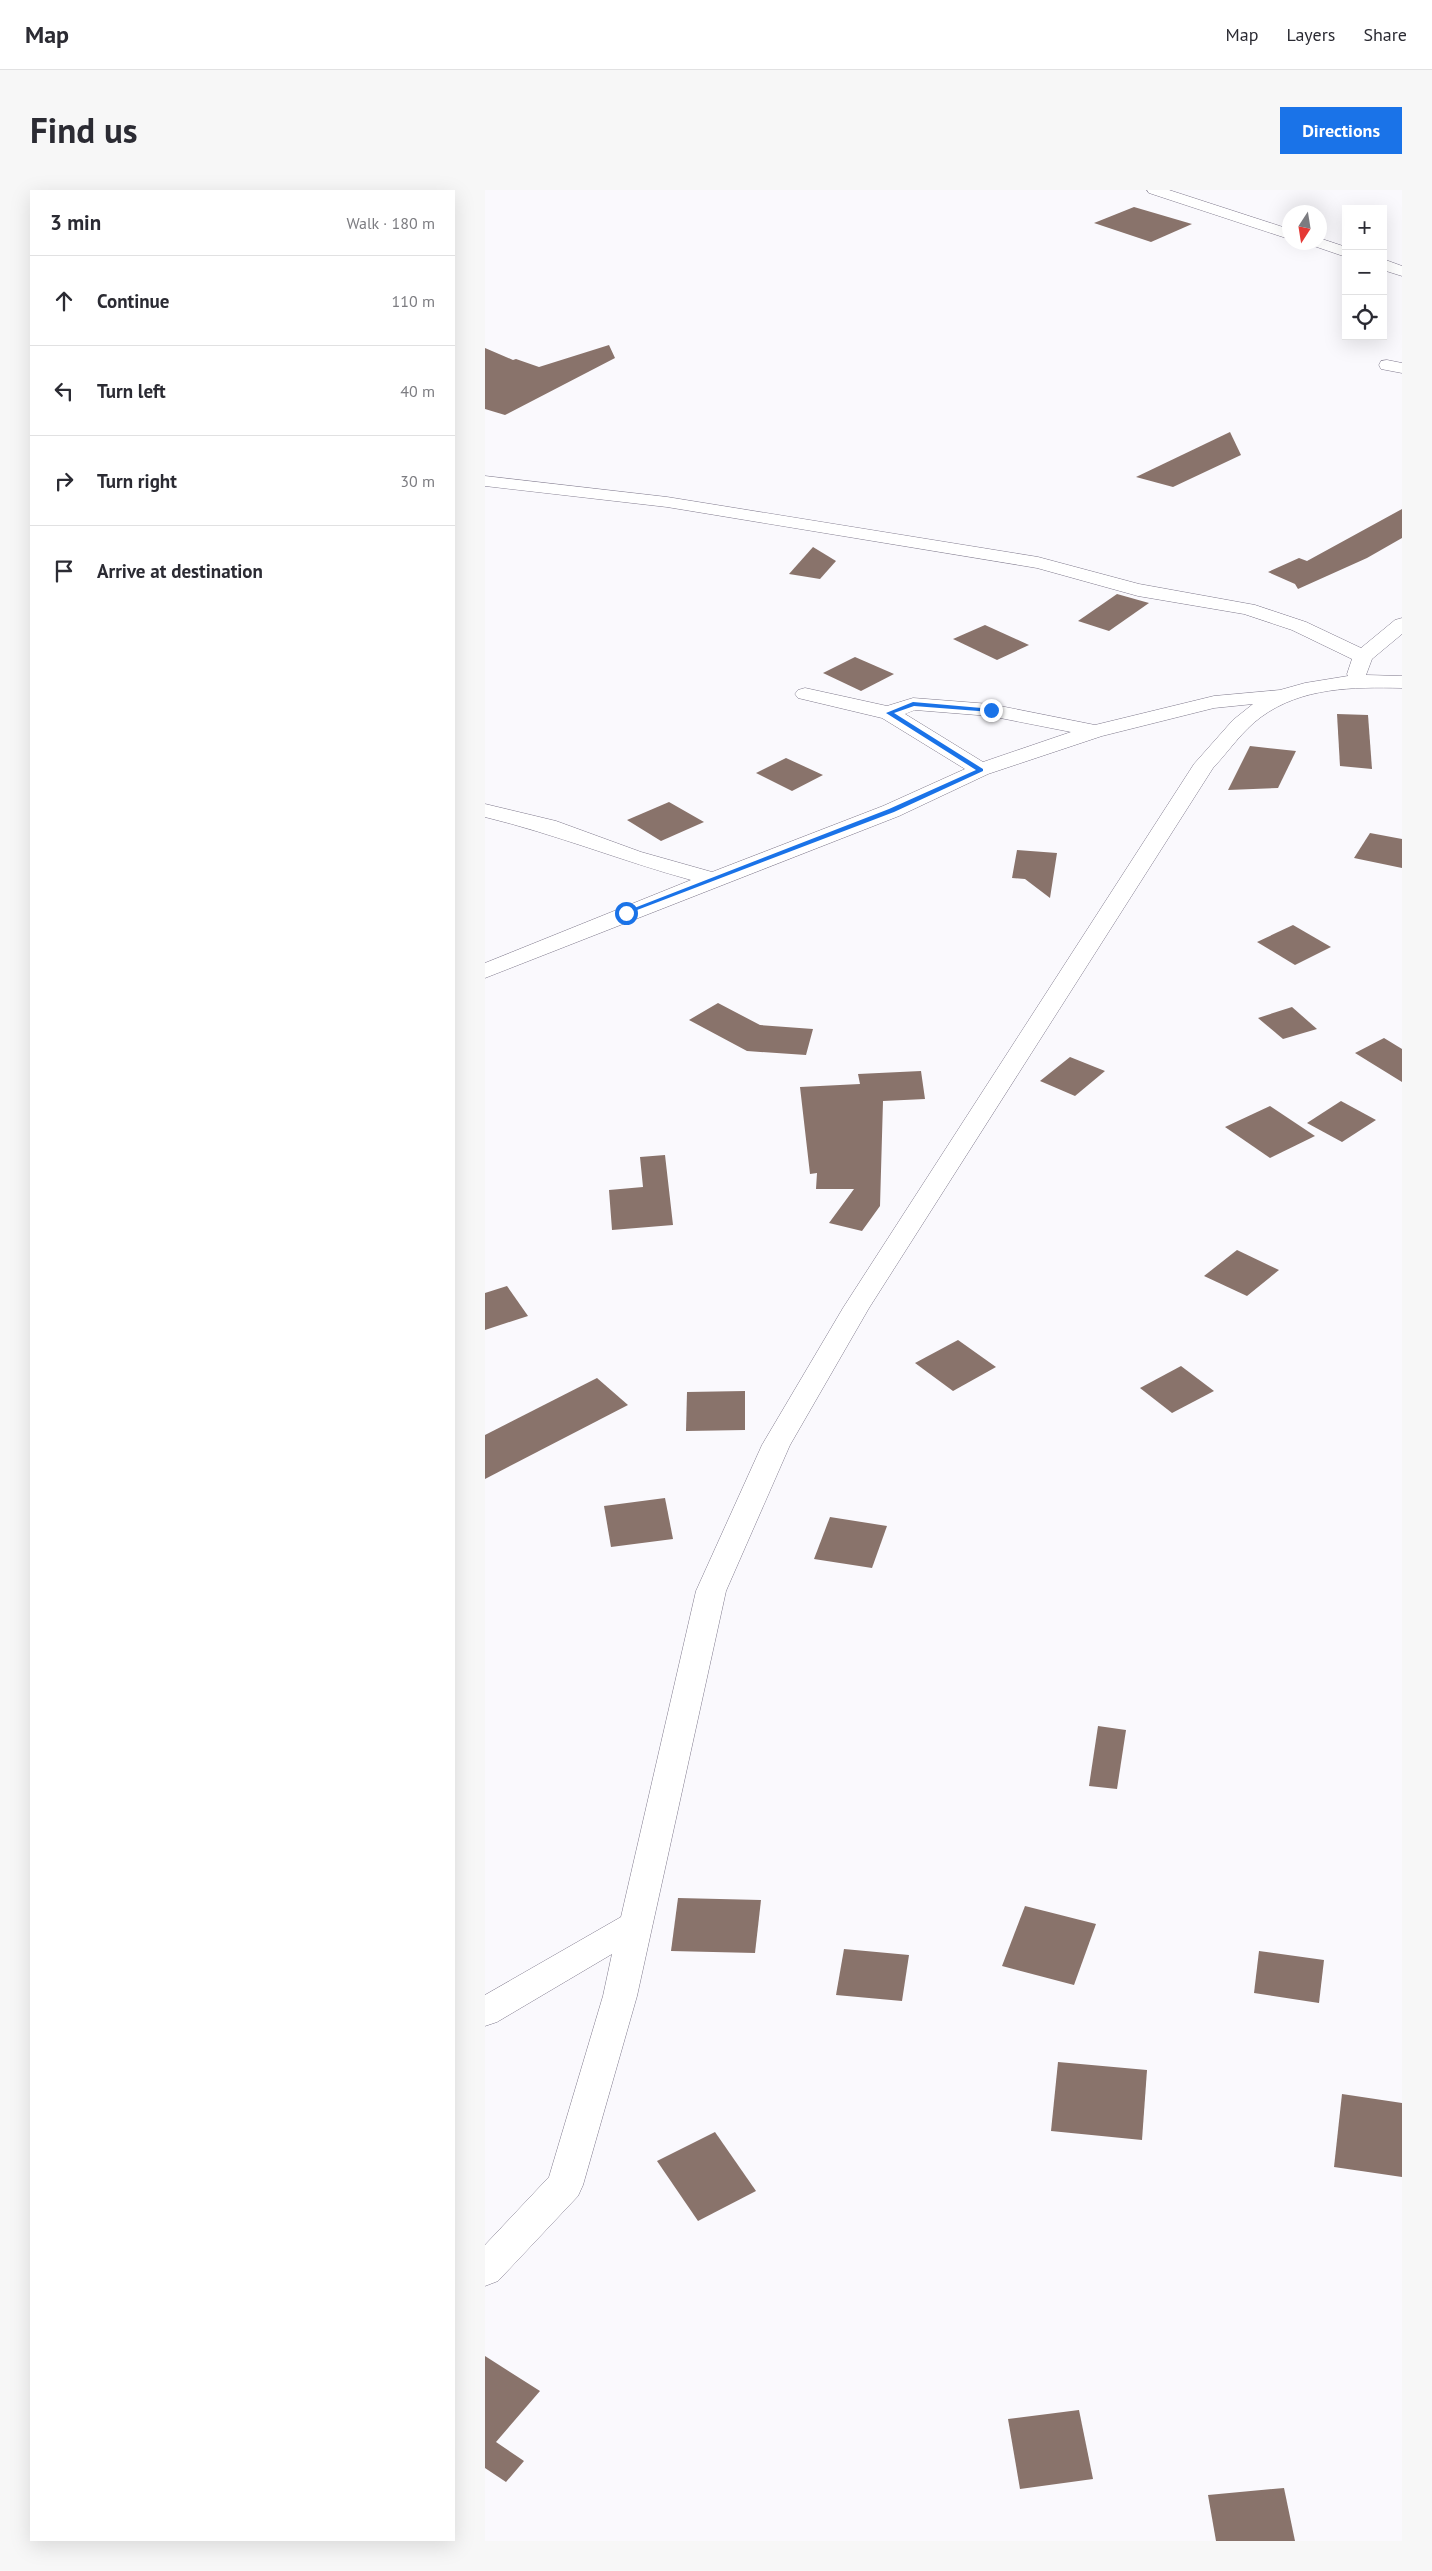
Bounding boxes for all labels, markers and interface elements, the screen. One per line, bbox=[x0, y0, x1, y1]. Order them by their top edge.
text: Map bbox=[25, 19, 69, 50]
text: Map bbox=[1226, 23, 1258, 46]
text: Layers bbox=[1286, 23, 1335, 46]
text: Share bbox=[1363, 23, 1407, 46]
text: Find us bbox=[30, 107, 138, 153]
button: Directions bbox=[1280, 107, 1402, 154]
north arrow bbox=[1282, 205, 1327, 250]
map controls bbox=[1342, 205, 1387, 340]
button: + bbox=[1342, 205, 1387, 250]
text: 3 min bbox=[50, 209, 101, 236]
text: Walk · 180 m bbox=[346, 213, 435, 233]
button: − bbox=[1342, 250, 1387, 295]
icon: ahead bbox=[50, 287, 78, 315]
text: Continue bbox=[97, 289, 169, 313]
text: 110 m bbox=[392, 291, 435, 311]
button: locate bbox=[1342, 295, 1387, 340]
icon: left bbox=[50, 377, 78, 405]
text: Turn left bbox=[97, 379, 166, 403]
text: 40 m bbox=[400, 381, 435, 401]
icon: right bbox=[50, 467, 78, 495]
text: Turn right bbox=[97, 469, 177, 493]
text: 30 m bbox=[400, 471, 435, 491]
icon: arrive bbox=[50, 557, 78, 585]
text: Arrive at destination bbox=[97, 559, 263, 583]
route end bbox=[980, 699, 1003, 722]
route start bbox=[615, 902, 638, 925]

